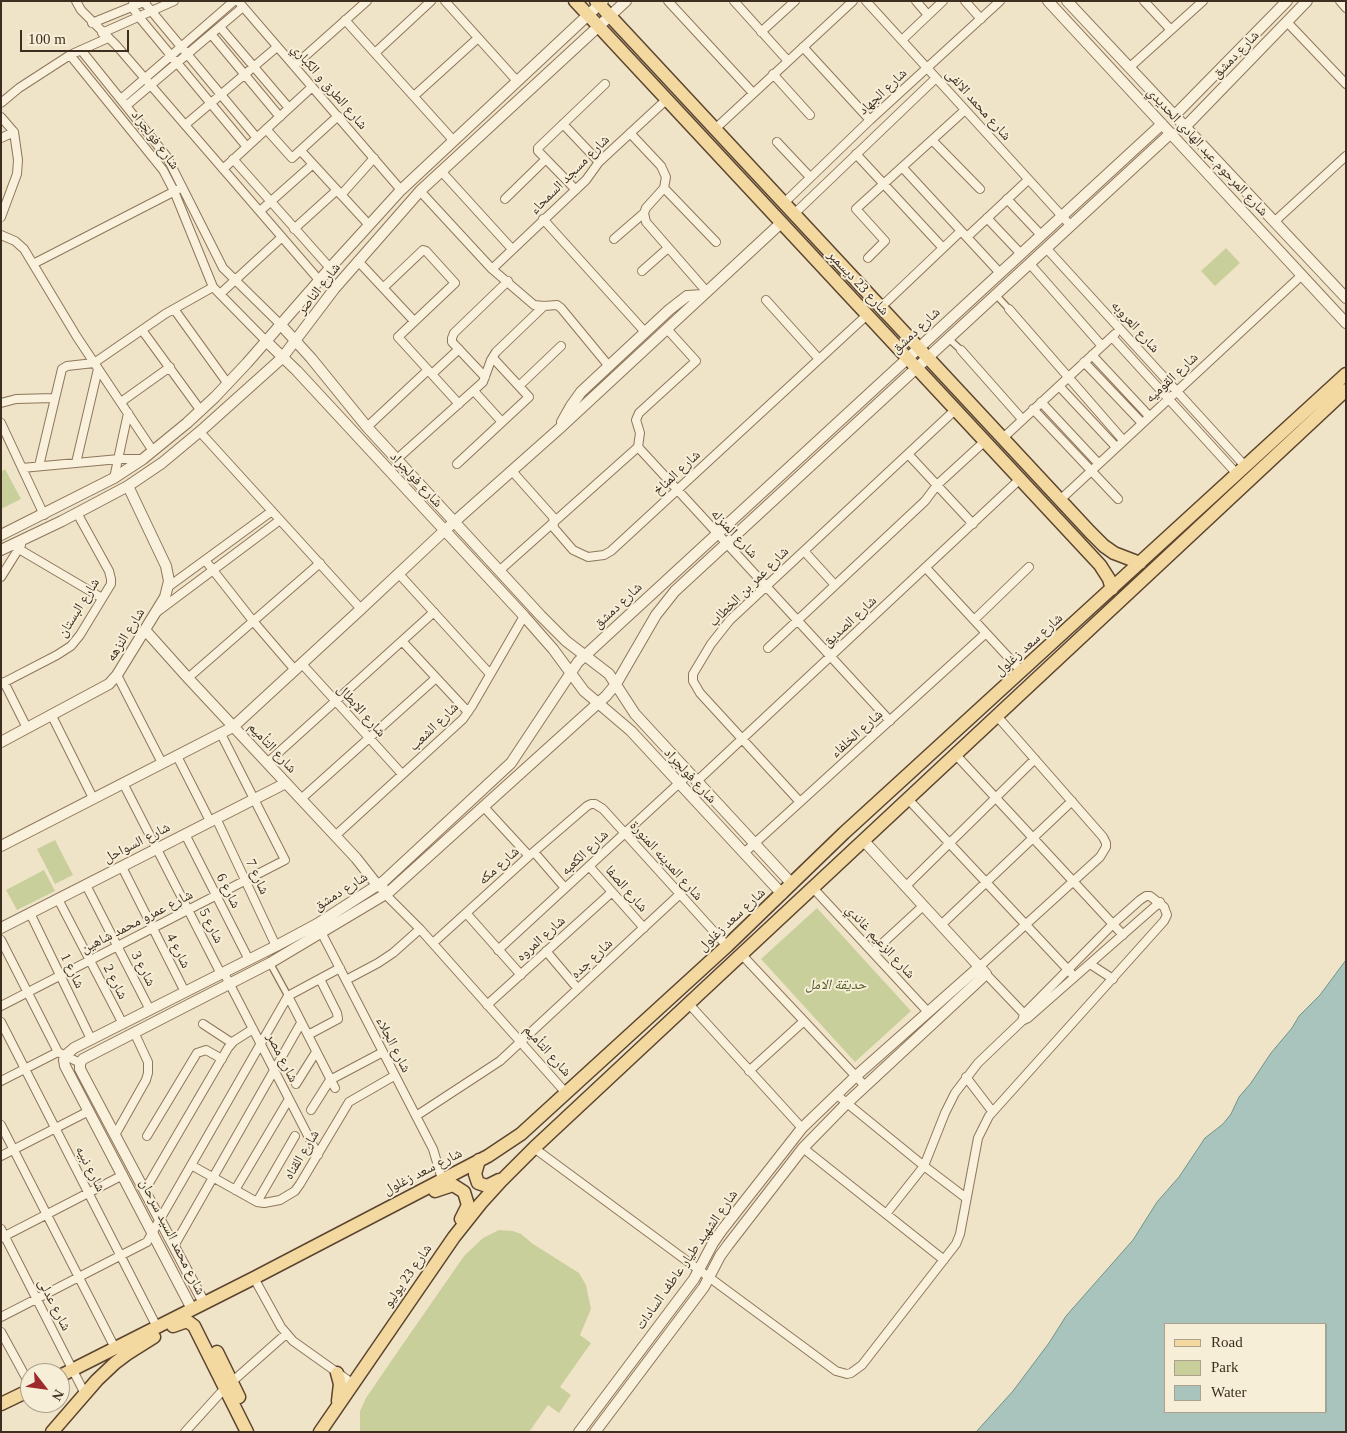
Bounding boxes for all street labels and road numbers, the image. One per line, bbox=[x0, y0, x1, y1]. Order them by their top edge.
street label: شارع دمشق bbox=[1209, 27, 1263, 83]
street label: شارع الطرق و الكباري bbox=[287, 41, 371, 133]
street label: شارع الجهاد bbox=[855, 65, 911, 119]
street label: شارع محمد الالفى bbox=[942, 66, 1014, 144]
street label: شارع المرحوم عبد الهادى الحديدي bbox=[1143, 84, 1271, 220]
street label: شارع فولجراد bbox=[127, 107, 183, 173]
street label: شارع مسجد السمحاء bbox=[527, 132, 613, 218]
street label: شارع 23 ديسمبر bbox=[824, 247, 892, 319]
street label: شارع الناصر bbox=[294, 260, 344, 318]
street label: شارع العروبه bbox=[1107, 297, 1163, 357]
street label: شارع دمشق bbox=[888, 304, 944, 358]
street label: شارع القوميه bbox=[1142, 349, 1202, 407]
street label: شارع المناخ bbox=[650, 447, 704, 499]
street label: شارع فولجراد bbox=[386, 449, 446, 511]
street label: شارع المنزله bbox=[707, 506, 761, 562]
street label: شارع عمر بن الخطاب bbox=[705, 543, 793, 631]
street label: شارع البستان bbox=[54, 575, 104, 641]
street label: شارع دمشق bbox=[590, 579, 646, 633]
street label: شارع الصديق bbox=[820, 593, 880, 651]
street label: شارع النزهه bbox=[103, 605, 149, 665]
street label: شارع سعد زغلول bbox=[991, 610, 1067, 680]
street label: شارع الابطال bbox=[333, 681, 389, 741]
street label: شارع الشعب bbox=[406, 699, 462, 755]
street label: شارع الخلفاء bbox=[828, 706, 886, 762]
street label: شارع التأميم bbox=[244, 719, 300, 777]
street label: شارع فولجراد bbox=[660, 745, 720, 807]
street label: شارع المدينه المنورة bbox=[626, 818, 706, 904]
street label: شارع السواحل bbox=[101, 819, 173, 867]
street label: شارع الكعبه bbox=[558, 827, 612, 879]
street label: شارع مكه bbox=[475, 843, 523, 889]
street label: شارع 7 bbox=[242, 857, 272, 897]
street label: شارع الصفا bbox=[601, 862, 651, 916]
street label: شارع دمشق bbox=[311, 869, 371, 915]
street label: شارع 6 bbox=[212, 871, 244, 911]
street label: شارع سعد زغلول bbox=[695, 885, 769, 955]
street label: شارع عمرو محمد شاهين bbox=[78, 887, 196, 957]
street label: شارع الزعيم غاندي bbox=[842, 902, 918, 982]
street label: شارع 5 bbox=[195, 906, 227, 946]
street label: شارع المروه bbox=[513, 913, 569, 965]
street label: شارع 4 bbox=[162, 931, 194, 971]
street label: شارع جده bbox=[567, 935, 617, 983]
street label: شارع 3 bbox=[127, 949, 159, 989]
street label: شارع 1 bbox=[56, 951, 88, 991]
street label: شارع 2 bbox=[99, 962, 131, 1002]
street label: شارع الجلاء bbox=[372, 1014, 414, 1076]
street label: شارع التأميم bbox=[519, 1022, 575, 1080]
street label: شارع مصر bbox=[262, 1031, 302, 1085]
street label: شارع القناه bbox=[281, 1127, 323, 1183]
street label: شارع نبيه bbox=[71, 1143, 109, 1195]
street label: شارع سعد زغلول bbox=[381, 1145, 465, 1199]
street label: شارع محمد السيد سرحان bbox=[135, 1176, 209, 1298]
street label: شارع الشهيد طيار عاطف السادات bbox=[632, 1187, 742, 1333]
street label: شارع 23 يوليو bbox=[380, 1241, 436, 1311]
street label: شارع عدلى bbox=[34, 1276, 74, 1334]

